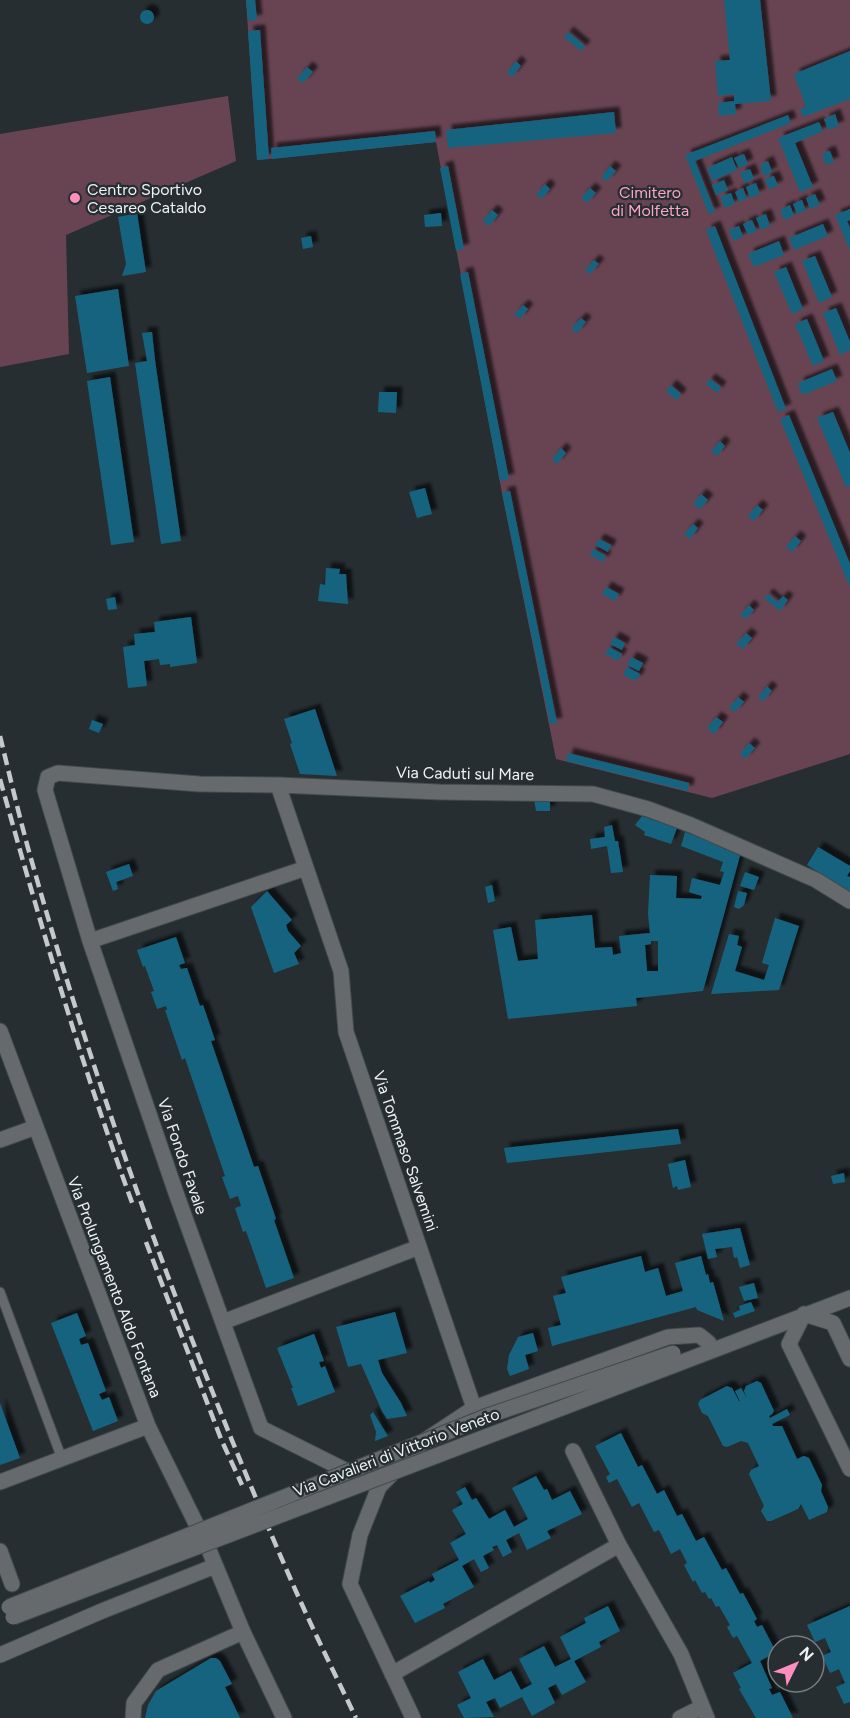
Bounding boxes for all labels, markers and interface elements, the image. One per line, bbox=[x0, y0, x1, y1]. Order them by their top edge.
place label: Centro Sportivo Cesareo Cataldo bbox=[87, 180, 206, 217]
park label: Cimitero di Molfetta bbox=[611, 183, 689, 220]
marker: Centro Sportivo Cesareo Cataldo bbox=[68, 191, 82, 205]
street label: Via Caduti sul Mare bbox=[396, 763, 535, 784]
street label: Via Tommaso Salvemini bbox=[369, 1068, 442, 1234]
street label: Via Fondo Favale bbox=[154, 1096, 211, 1217]
street label: Via Prolungamento Aldo Fontana bbox=[64, 1174, 166, 1400]
street label: Via Cavalieri di Vittorio Veneto bbox=[290, 1404, 502, 1501]
north arrow bbox=[766, 1634, 826, 1694]
text: N bbox=[795, 1643, 818, 1665]

